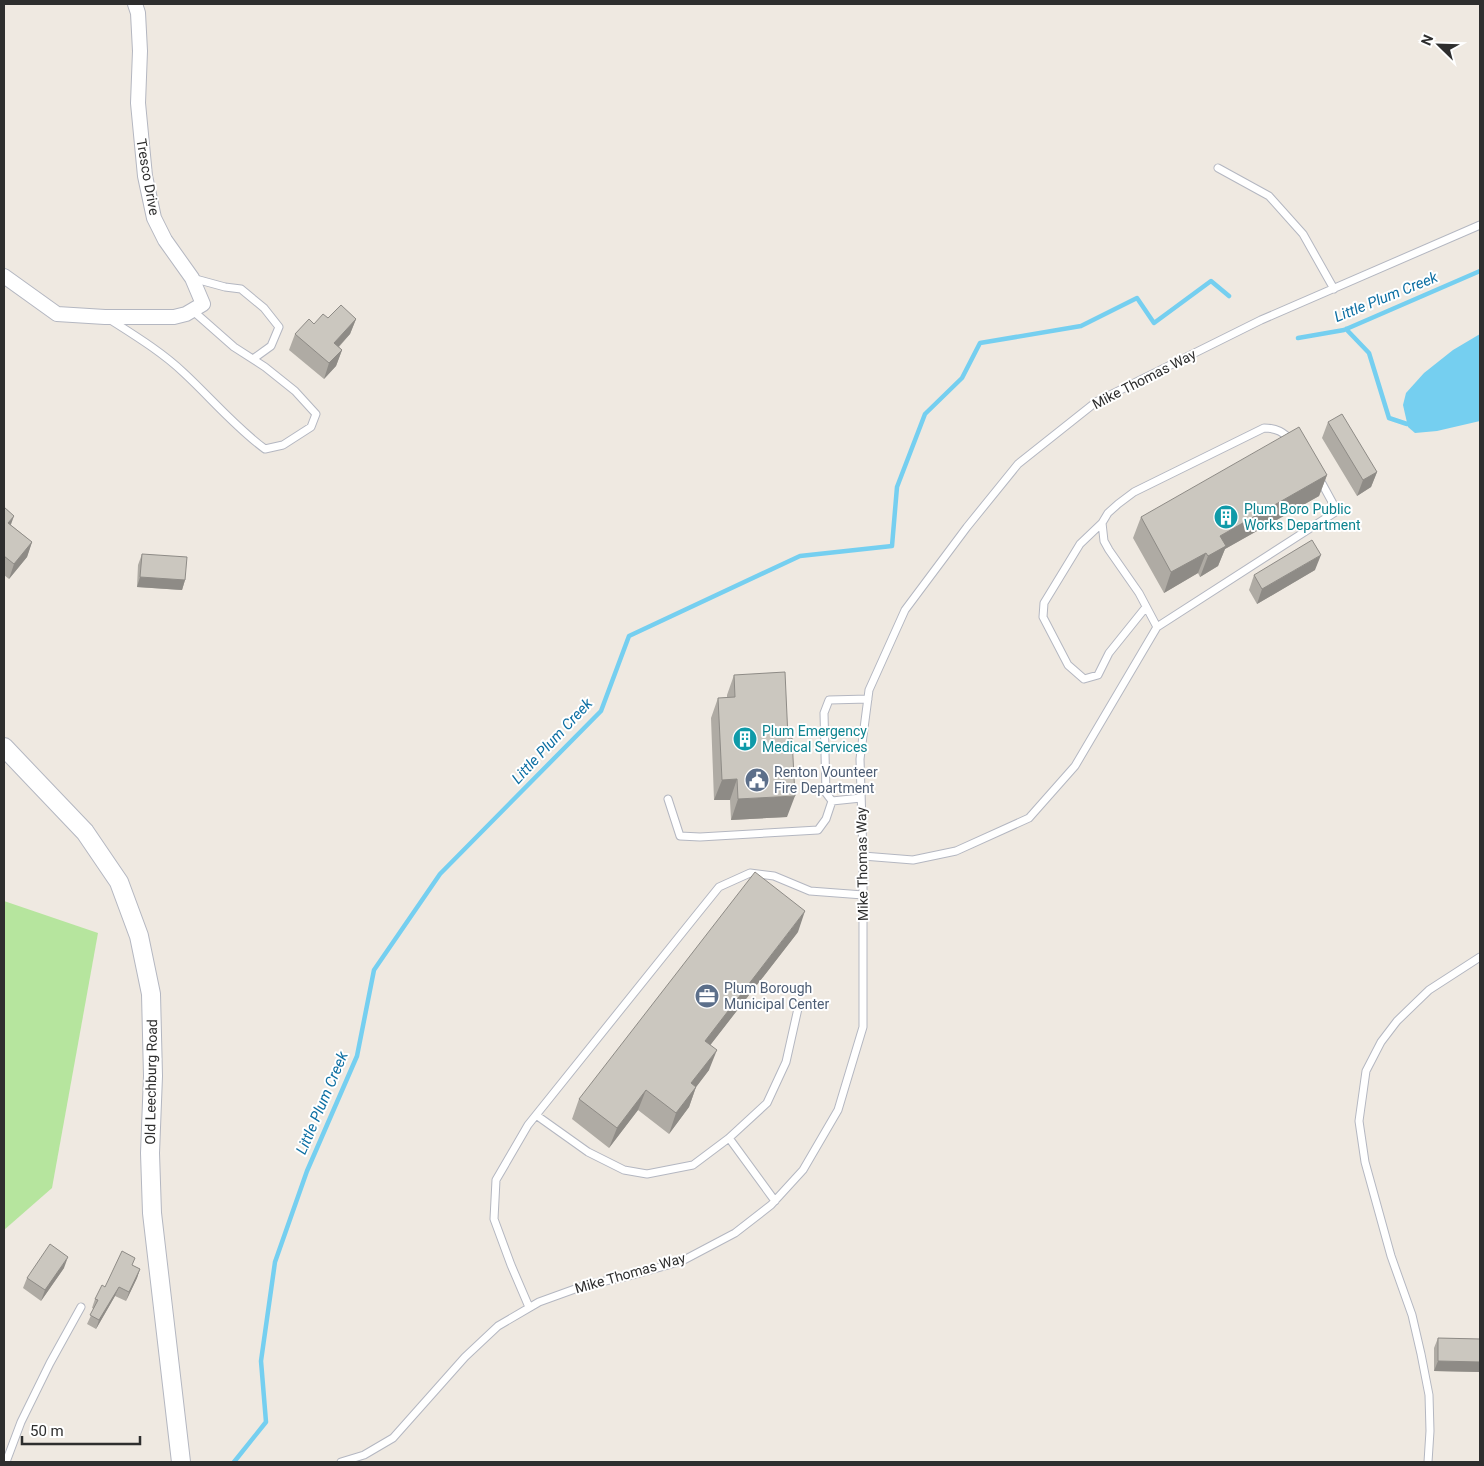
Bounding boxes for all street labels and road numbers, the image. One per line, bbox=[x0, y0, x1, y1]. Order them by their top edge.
street label: Tresco Drive bbox=[133, 138, 163, 216]
street label: Mike Thomas Way bbox=[1089, 346, 1199, 412]
street label: Mike Thomas Way bbox=[853, 806, 871, 921]
street label: Old Leechburg Road bbox=[142, 1019, 160, 1145]
street label: Mike Thomas Way bbox=[573, 1249, 687, 1296]

